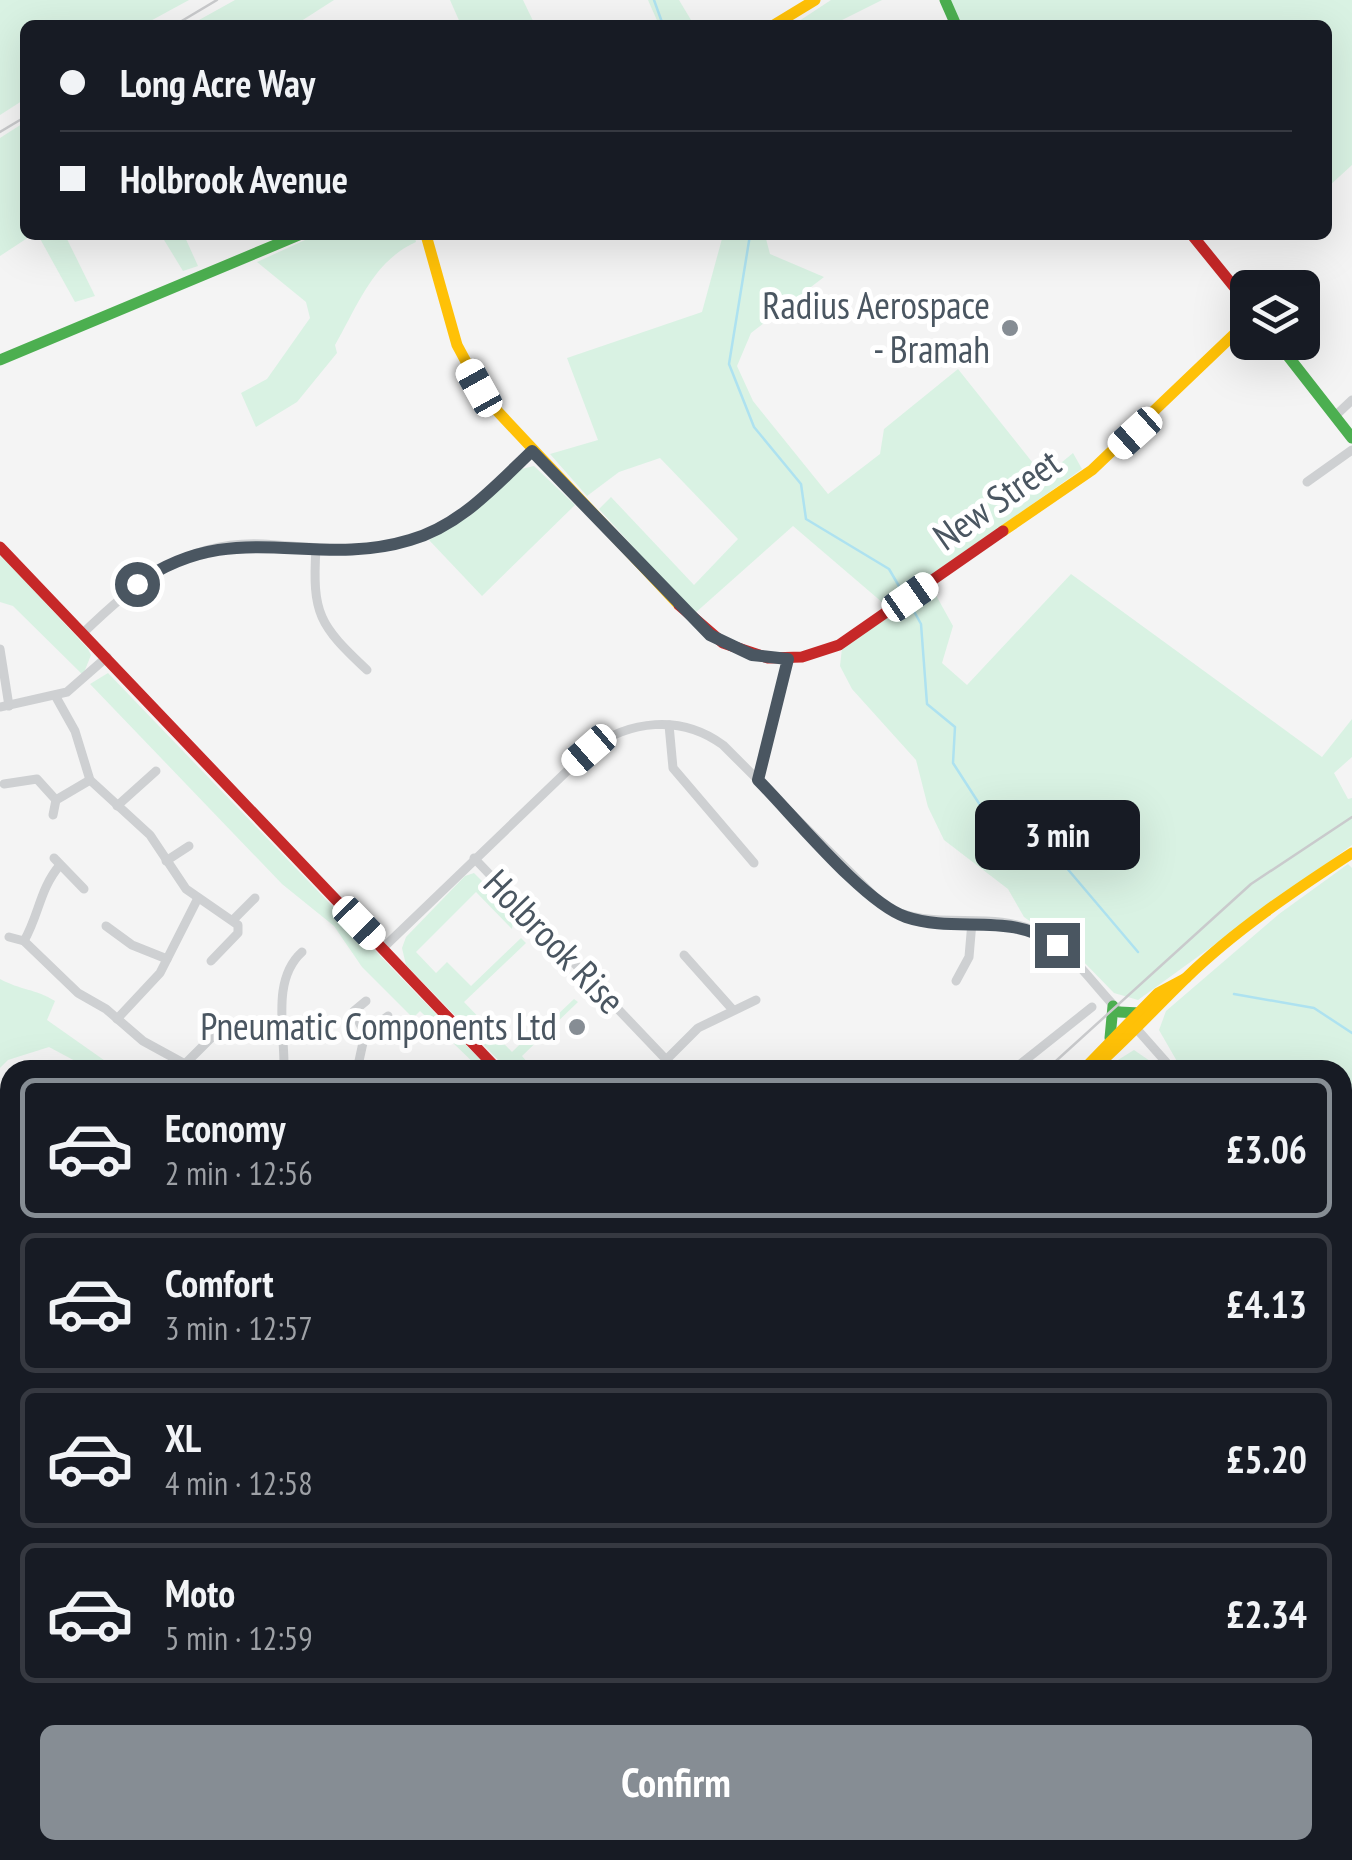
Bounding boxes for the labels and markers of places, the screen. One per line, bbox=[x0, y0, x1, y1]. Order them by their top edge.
place label: Radius Aerospace - Bramah bbox=[762, 280, 990, 373]
marker: Radius Aerospace - Bramah bbox=[999, 317, 1021, 339]
place label: Pneumatic Components Ltd bbox=[200, 1001, 557, 1050]
marker: Pneumatic Components Ltd bbox=[566, 1016, 588, 1038]

